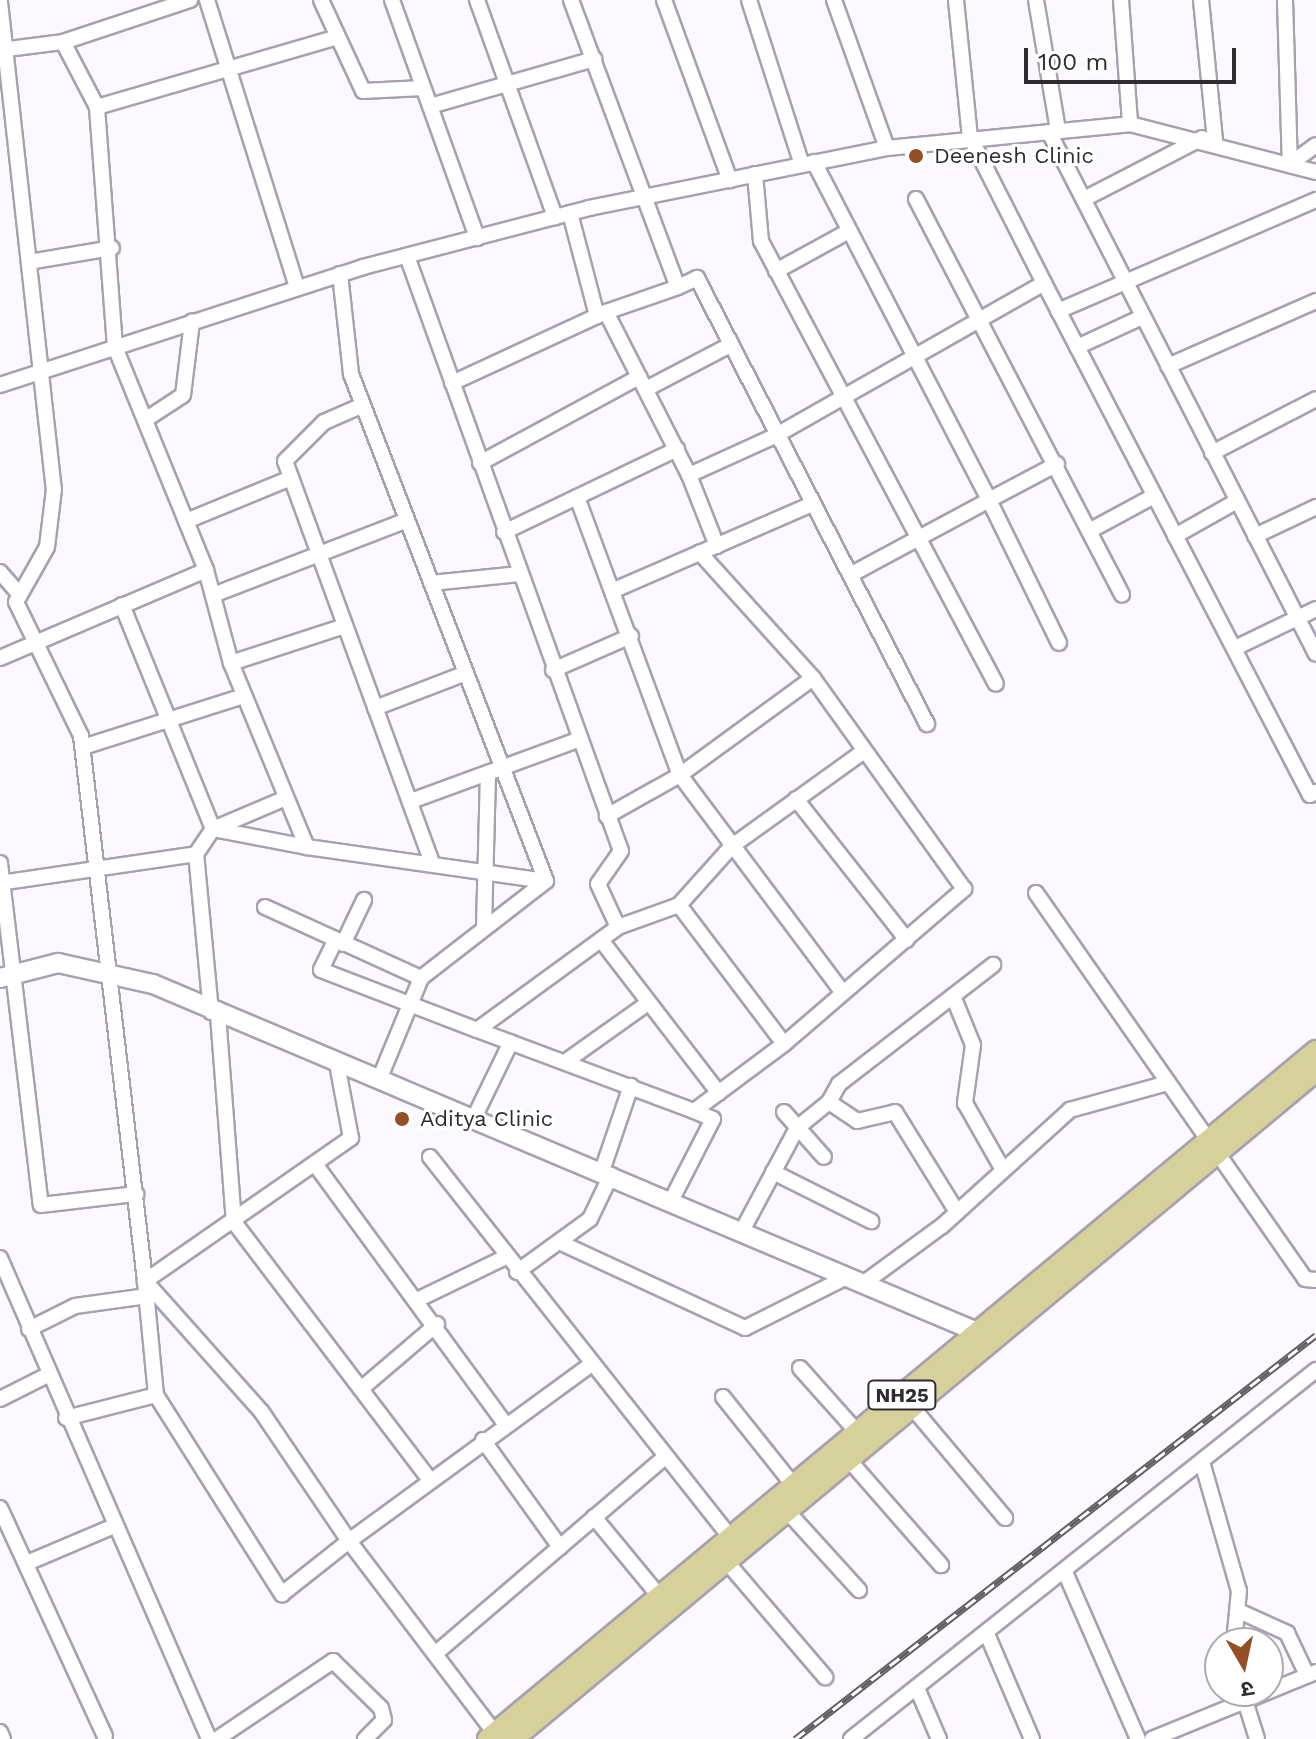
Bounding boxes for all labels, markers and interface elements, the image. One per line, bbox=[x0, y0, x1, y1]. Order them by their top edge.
scale bar bbox=[1028, 32, 1240, 82]
text: 100 m bbox=[1038, 48, 1108, 76]
place label: Deenesh Clinic bbox=[934, 143, 1094, 169]
marker: Deenesh Clinic bbox=[905, 145, 927, 167]
place label: Aditya Clinic bbox=[420, 1106, 554, 1132]
marker: Aditya Clinic bbox=[391, 1108, 413, 1130]
road number: NH25 bbox=[866, 1379, 938, 1411]
north arrow bbox=[1204, 1627, 1284, 1707]
text: उ bbox=[1239, 1676, 1256, 1703]

